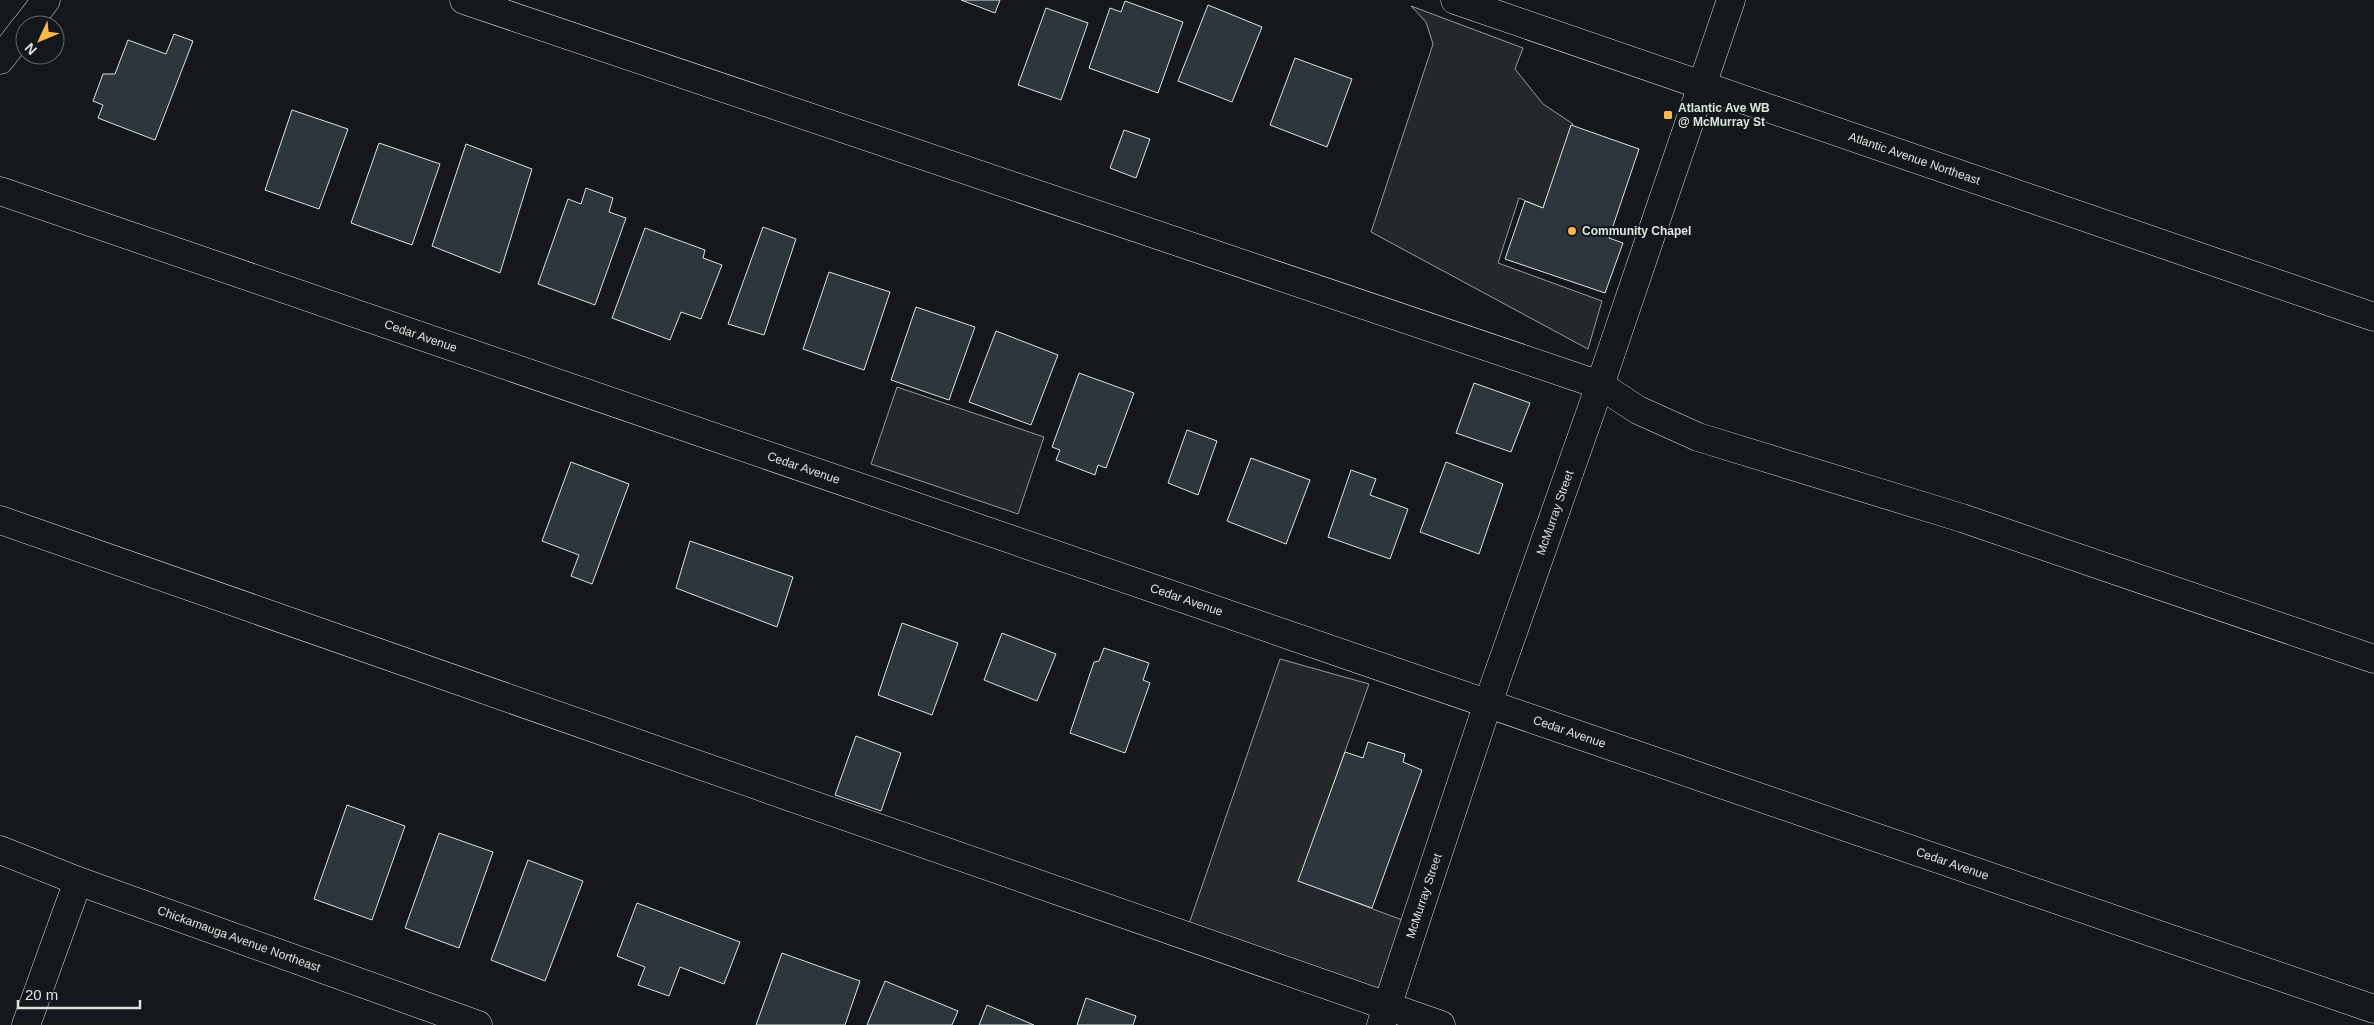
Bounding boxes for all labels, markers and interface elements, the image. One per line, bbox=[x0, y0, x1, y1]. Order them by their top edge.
north arrow bbox=[15, 15, 65, 65]
text: N bbox=[21, 40, 40, 58]
place label: Atlantic Ave WB @ McMurray St bbox=[1678, 101, 1770, 129]
marker: Atlantic Ave WB @ McMurray St bbox=[1662, 109, 1674, 121]
street label: Atlantic Avenue Northeast bbox=[1847, 129, 1983, 188]
place label: Community Chapel bbox=[1582, 224, 1691, 238]
marker: Community Chapel bbox=[1566, 225, 1578, 237]
street label: Cedar Avenue bbox=[383, 317, 459, 355]
street label: Cedar Avenue bbox=[765, 449, 842, 487]
street label: McMurray Street bbox=[1534, 468, 1577, 557]
street label: Cedar Avenue bbox=[1148, 581, 1225, 619]
street label: Cedar Avenue bbox=[1531, 713, 1608, 751]
street label: Cedar Avenue bbox=[1914, 845, 1991, 883]
street label: McMurray Street bbox=[1403, 851, 1445, 940]
street label: Chickamauga Avenue Northeast bbox=[156, 903, 323, 975]
scale bar bbox=[18, 978, 140, 1010]
text: 20 m bbox=[25, 986, 58, 1003]

